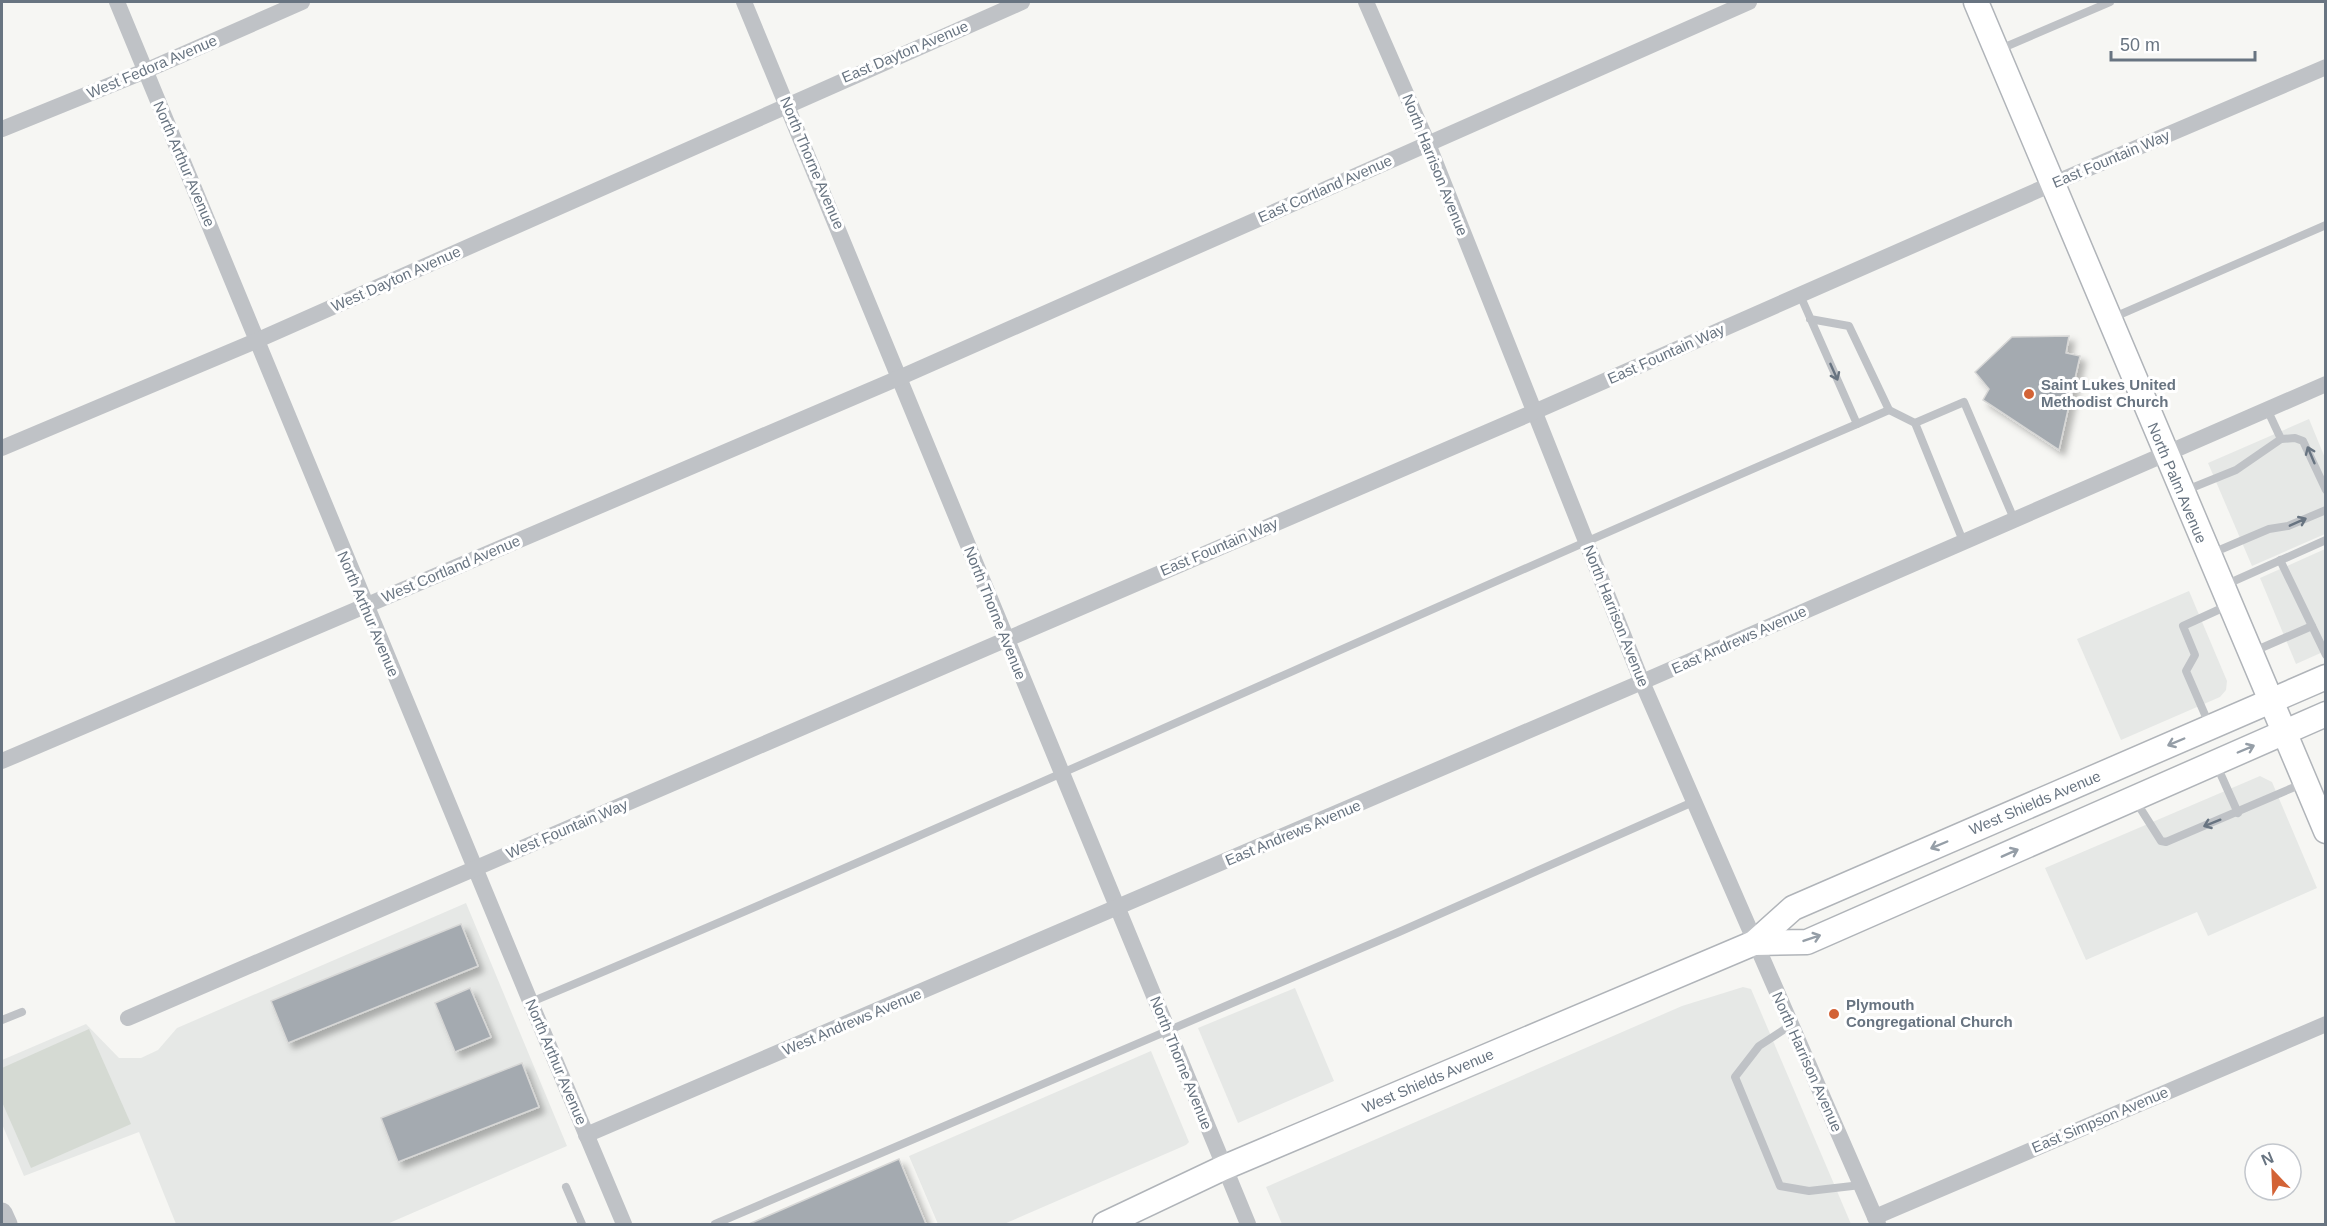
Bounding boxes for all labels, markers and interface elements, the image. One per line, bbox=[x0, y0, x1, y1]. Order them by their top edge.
street label: East Dayton Avenue bbox=[839, 17, 971, 86]
scale bar bbox=[2111, 24, 2255, 62]
street label: West Fedora Avenue bbox=[84, 31, 219, 102]
text: 50 m bbox=[2120, 35, 2160, 55]
street label: North Harrison Avenue bbox=[1399, 91, 1472, 238]
street label: North Thorne Avenue bbox=[777, 94, 848, 232]
street label: North Arthur Avenue bbox=[150, 98, 219, 229]
street label: East Fountain Way bbox=[2049, 126, 2173, 191]
street label: East Cortland Avenue bbox=[1255, 151, 1394, 226]
street label: West Dayton Avenue bbox=[329, 242, 463, 315]
street label: East Fountain Way bbox=[1605, 320, 1727, 387]
one-way arrow bbox=[1828, 363, 1840, 381]
place label: Saint Lukes United Methodist Church bbox=[2041, 376, 2176, 410]
marker: Saint Lukes United Methodist Church bbox=[2022, 387, 2036, 401]
street label: North Palm Avenue bbox=[2144, 420, 2210, 545]
one-way arrow bbox=[2305, 446, 2316, 464]
street label: East Fountain Way bbox=[1157, 514, 1281, 579]
one-way arrow bbox=[2288, 516, 2307, 527]
street label: West Cortland Avenue bbox=[379, 532, 523, 605]
street label: North Harrison Avenue bbox=[1580, 542, 1653, 689]
street label: North Thorne Avenue bbox=[961, 544, 1030, 682]
street label: North Arthur Avenue bbox=[334, 548, 403, 679]
street label: East Andrews Avenue bbox=[1669, 602, 1809, 677]
one-way arrow bbox=[2167, 737, 2185, 748]
one-way arrow bbox=[2237, 743, 2255, 754]
street label: West Shields Avenue bbox=[1966, 767, 2103, 838]
street label: West Fountain Way bbox=[504, 795, 630, 862]
street label: East Andrews Avenue bbox=[1222, 796, 1363, 869]
one-way arrow bbox=[2204, 818, 2222, 829]
one-way arrow bbox=[1930, 840, 1948, 851]
one-way arrow bbox=[2001, 846, 2019, 858]
one-way arrow bbox=[1802, 932, 1821, 943]
street label: West Andrews Avenue bbox=[780, 984, 924, 1059]
street label: North Harrison Avenue bbox=[1769, 989, 1846, 1134]
street label: North Thorne Avenue bbox=[1147, 994, 1216, 1132]
street label: North Arthur Avenue bbox=[522, 996, 591, 1127]
place label: Plymouth Congregational Church bbox=[1846, 996, 2013, 1030]
marker: Plymouth Congregational Church bbox=[1827, 1007, 1841, 1021]
street label: West Shields Avenue bbox=[1359, 1045, 1496, 1116]
street label: East Simpson Avenue bbox=[2029, 1083, 2171, 1156]
north arrow bbox=[2243, 1142, 2303, 1202]
text: N bbox=[2259, 1149, 2276, 1169]

